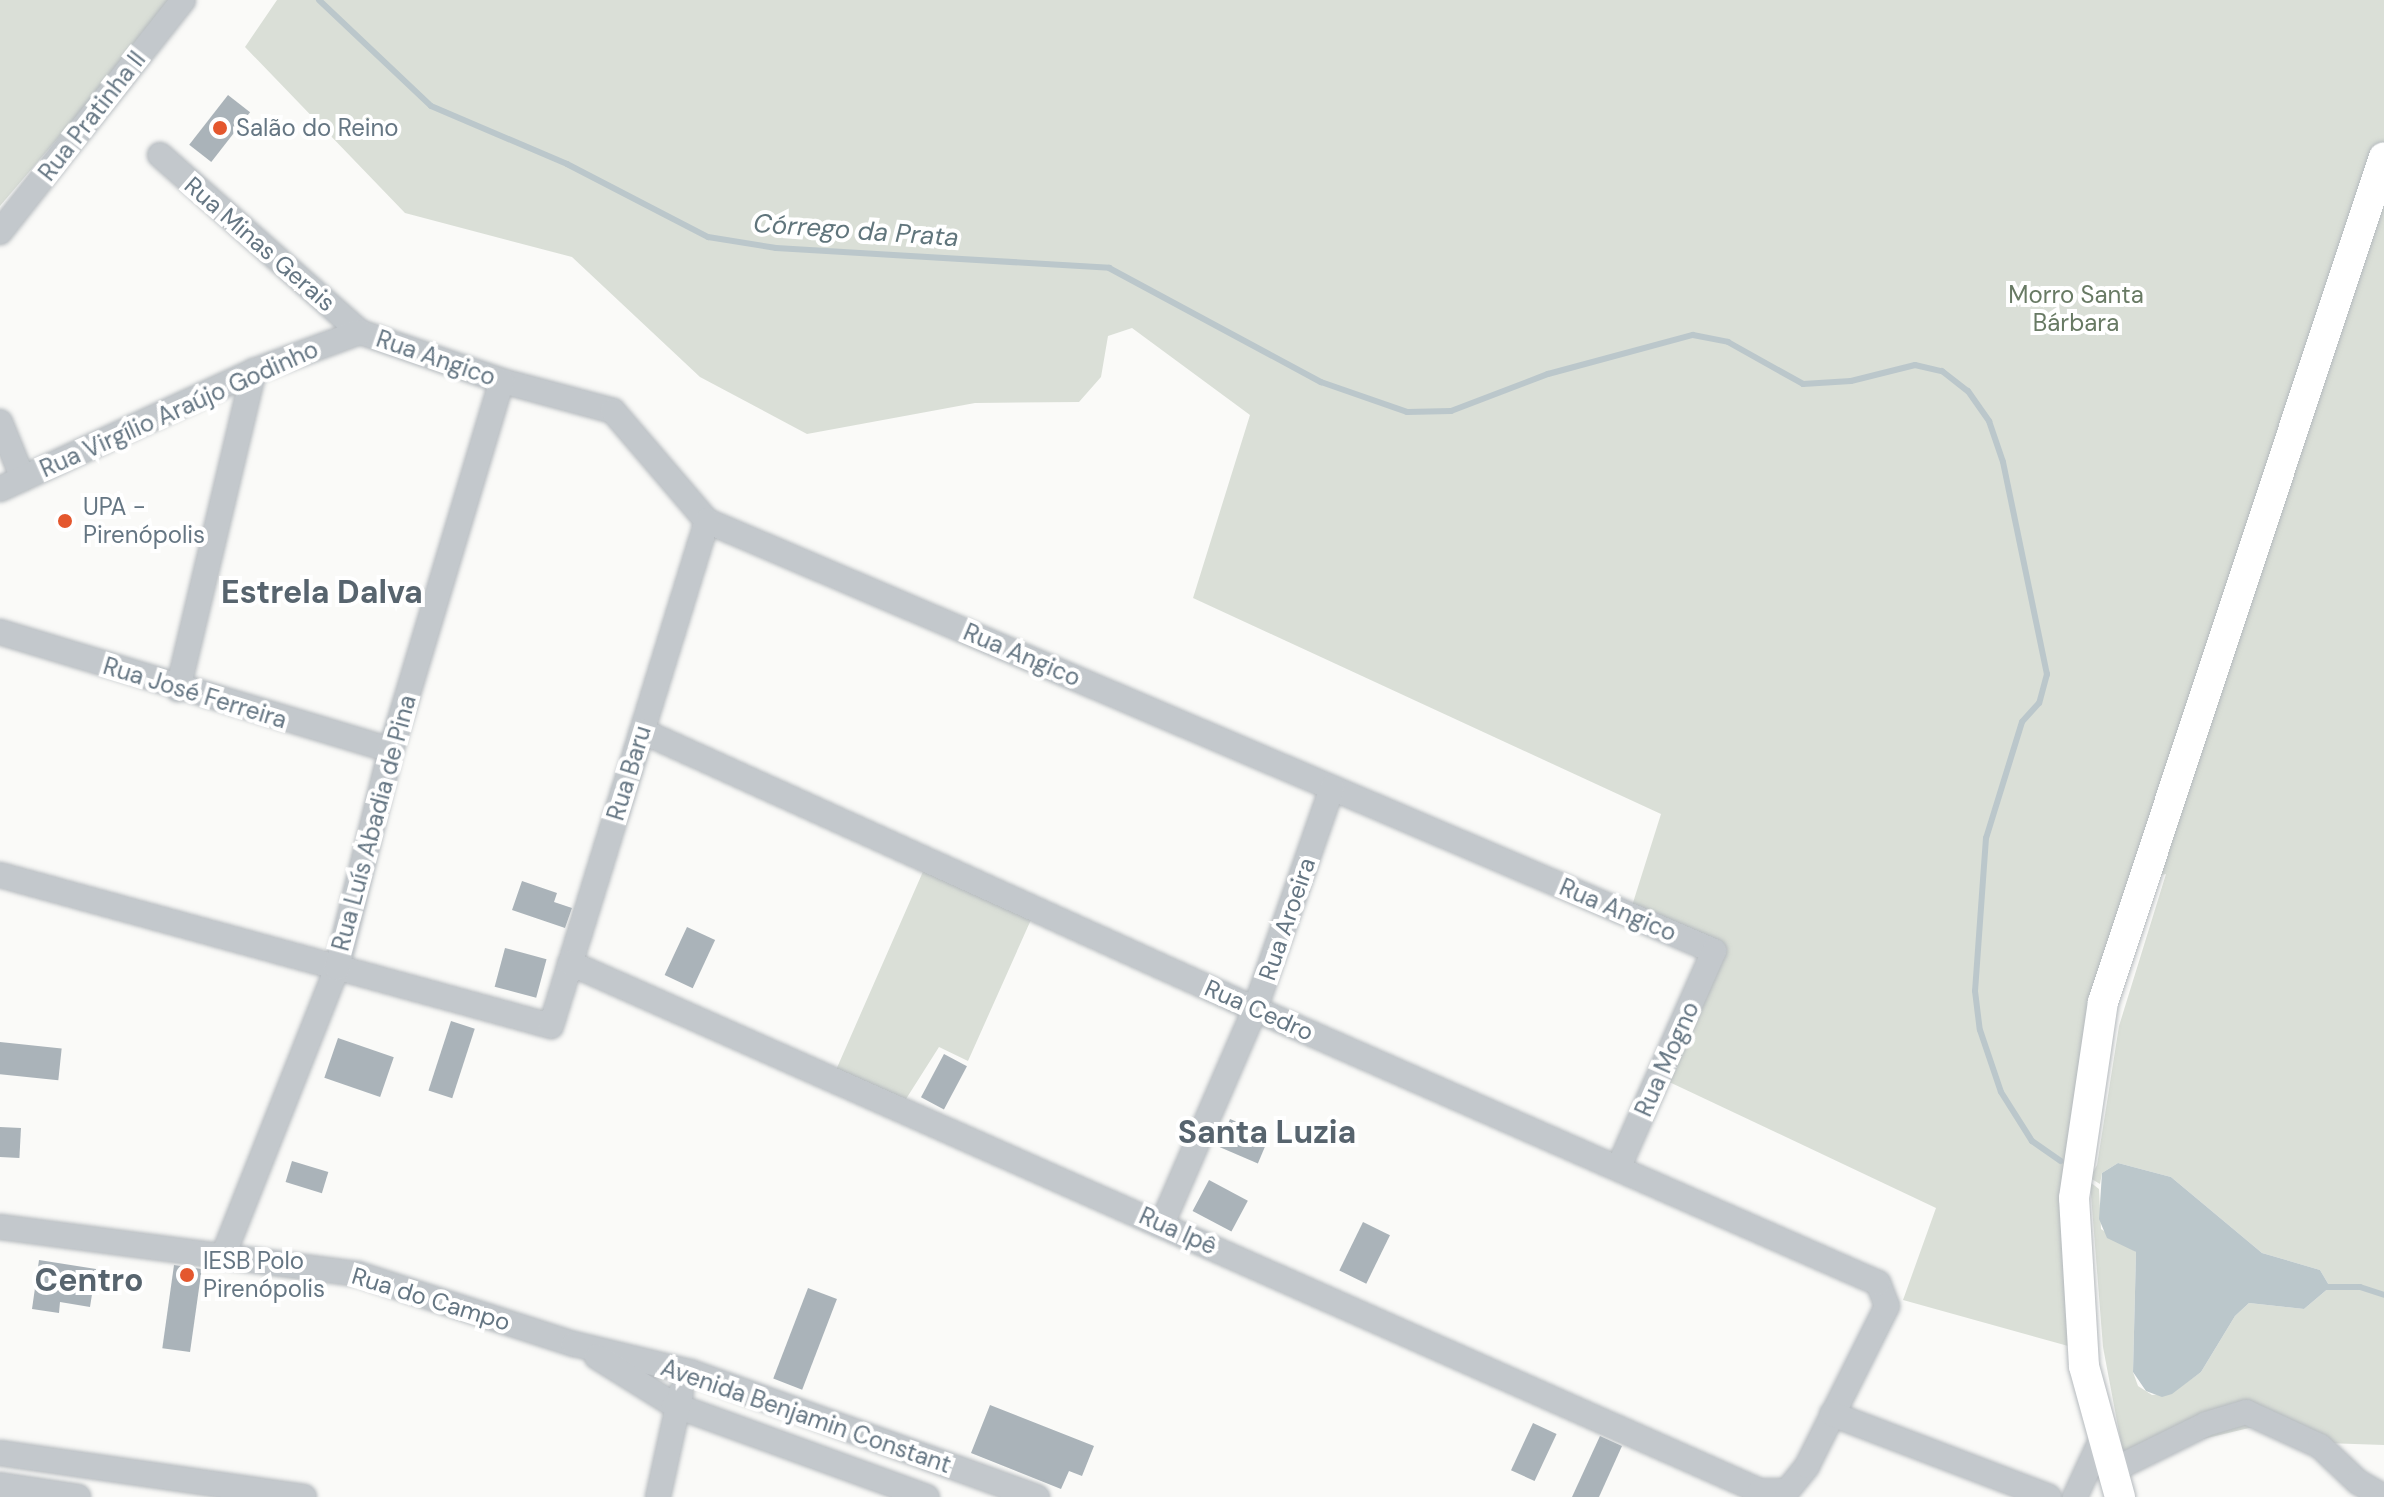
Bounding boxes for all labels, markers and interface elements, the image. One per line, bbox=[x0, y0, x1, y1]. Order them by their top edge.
street label: Rua Pratinha II bbox=[33, 46, 151, 186]
place label: Salão do Reino bbox=[236, 114, 399, 142]
marker: Salão do Reino bbox=[211, 119, 229, 137]
street label: Rua Minas Gerais bbox=[179, 171, 341, 317]
water label: Córrego da Prata bbox=[752, 208, 960, 254]
park label: Morro Santa Bárbara bbox=[2008, 281, 2144, 337]
street label: Rua Angico bbox=[373, 324, 499, 392]
street label: Rua Virgílio Araújo Godinho bbox=[35, 335, 323, 483]
place label: UPA - Pirenópolis bbox=[83, 493, 205, 549]
marker: UPA - Pirenópolis bbox=[54, 510, 76, 532]
district label: Estrela Dalva bbox=[221, 573, 423, 611]
street label: Rua Angico bbox=[959, 617, 1085, 693]
street label: Rua José Ferreira bbox=[100, 651, 290, 735]
street label: Rua Luís Abadia de Pina bbox=[326, 692, 422, 954]
street label: Rua Baru bbox=[601, 722, 657, 824]
street label: Rua Aroeira bbox=[1253, 854, 1321, 984]
street label: Rua Angico bbox=[1555, 872, 1681, 948]
street label: Rua Cedro bbox=[1200, 973, 1318, 1047]
street label: Rua Mogno bbox=[1629, 997, 1705, 1121]
district label: Santa Luzia bbox=[1178, 1113, 1356, 1151]
street label: Rua Ipê bbox=[1135, 1201, 1221, 1261]
place label: IESB Polo Pirenópolis bbox=[203, 1247, 325, 1303]
district label: Centro bbox=[35, 1261, 143, 1299]
street label: Rua do Campo bbox=[348, 1261, 514, 1337]
marker: IESB Polo Pirenópolis bbox=[178, 1266, 196, 1284]
street label: Avenida Benjamin Constant bbox=[657, 1353, 955, 1479]

